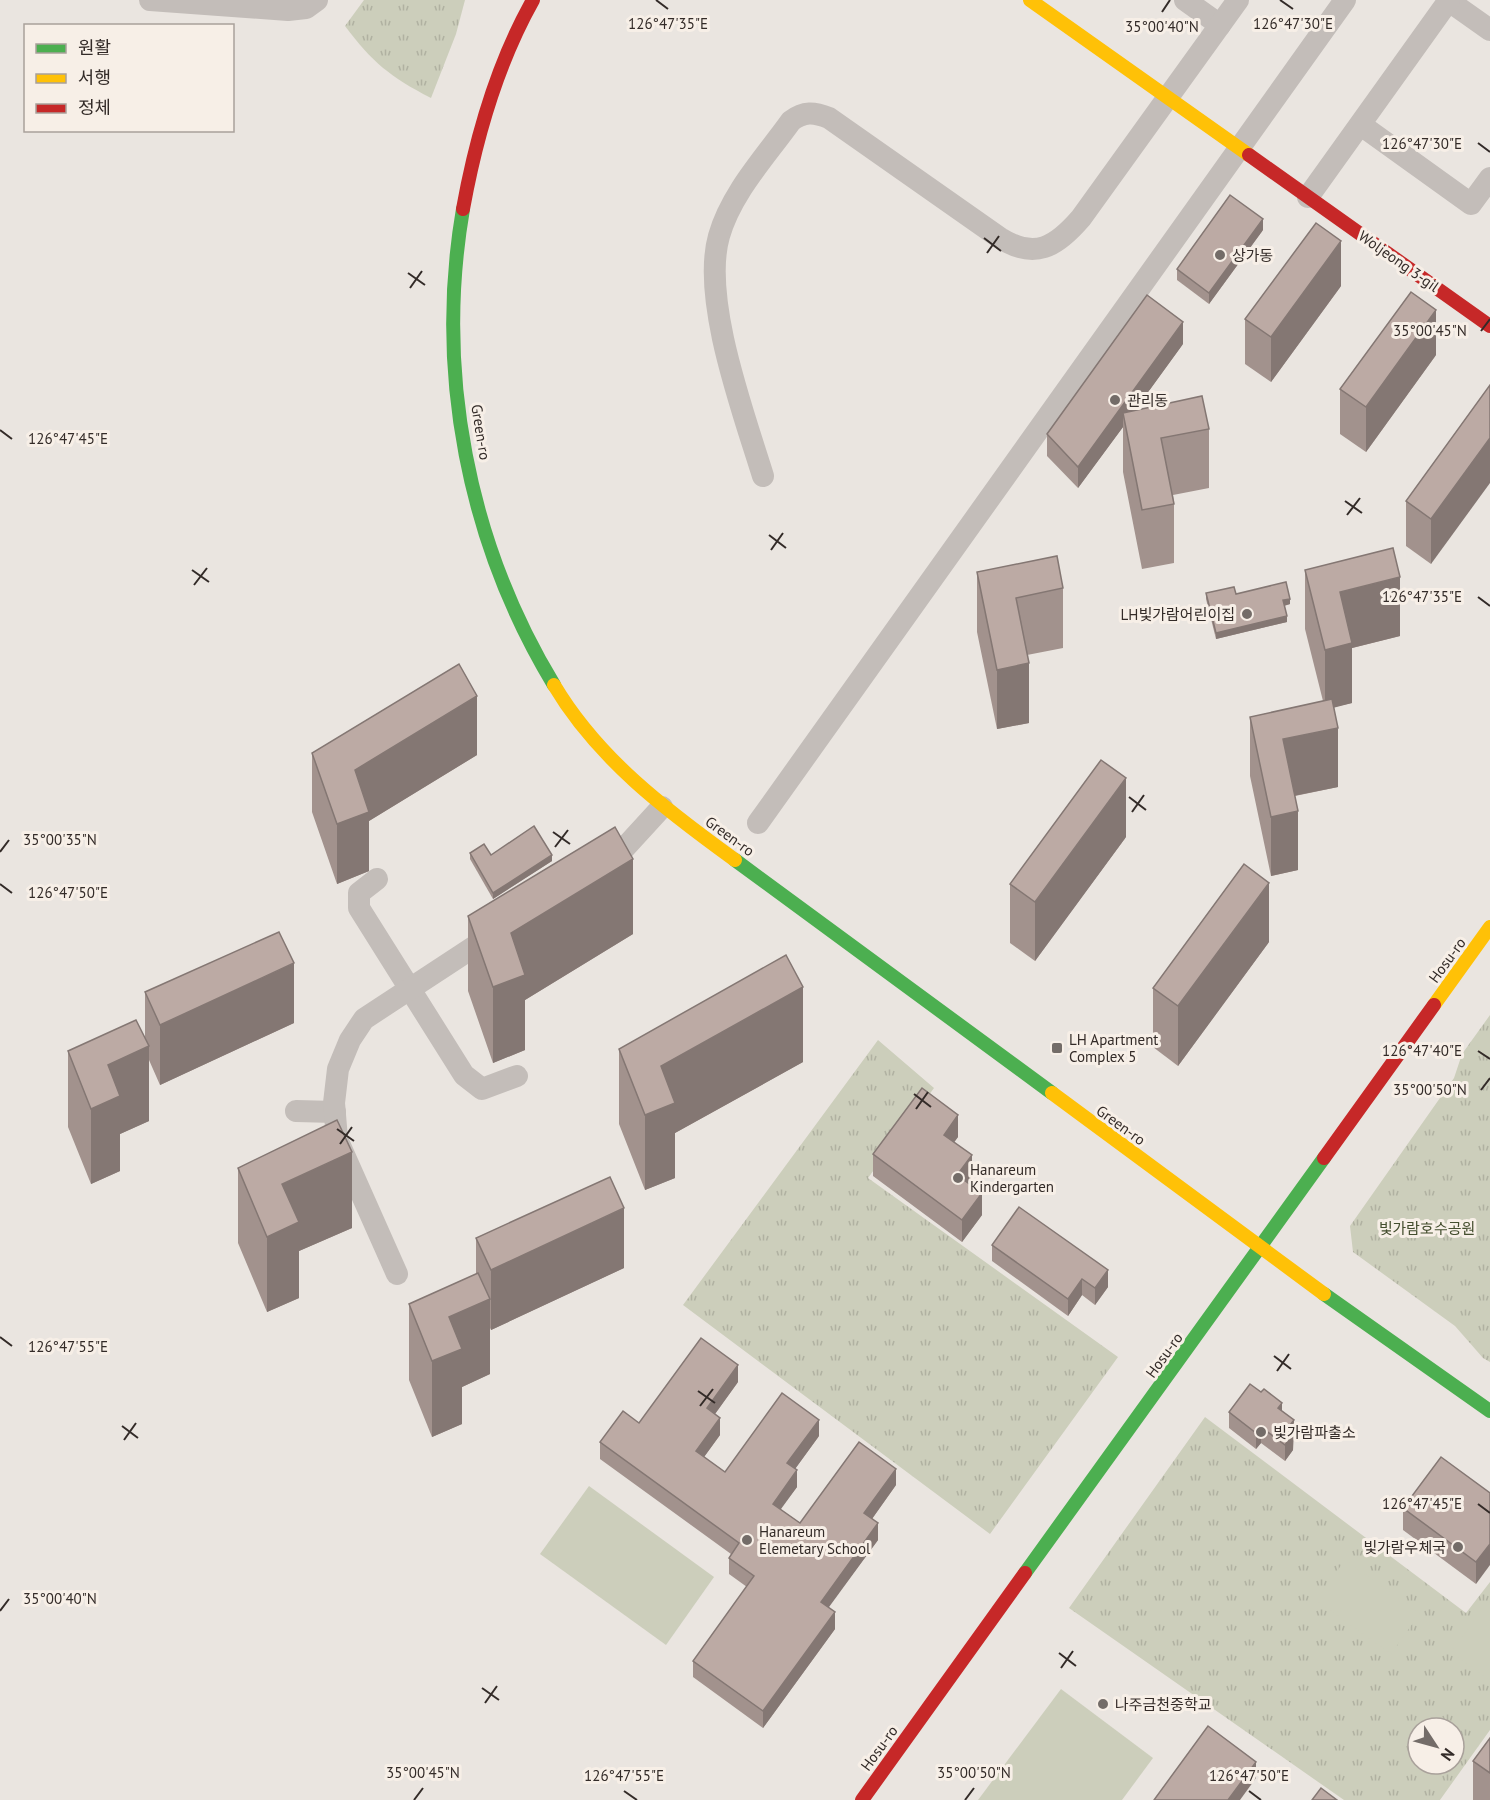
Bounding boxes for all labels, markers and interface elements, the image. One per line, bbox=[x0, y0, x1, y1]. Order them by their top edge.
text: 126°47'35"E bbox=[628, 14, 708, 33]
text: 126°47'30"E bbox=[1253, 14, 1333, 33]
text: 35°00'40"N bbox=[1125, 17, 1199, 36]
legend bbox=[24, 24, 234, 132]
text: 원활 bbox=[78, 36, 111, 59]
text: 서행 bbox=[78, 66, 111, 89]
text: 정체 bbox=[78, 96, 111, 119]
text: 126°47'30"E bbox=[1382, 134, 1462, 153]
street label: Woljeong 3-gil bbox=[1355, 226, 1443, 296]
place label: 상가동 bbox=[1232, 246, 1273, 265]
marker: 상가동 bbox=[1213, 248, 1227, 262]
text: 35°00'45"N bbox=[1393, 321, 1467, 340]
place label: 관리동 bbox=[1127, 391, 1168, 410]
marker: 관리동 bbox=[1108, 393, 1122, 407]
street label: Green-ro bbox=[467, 403, 495, 461]
text: 126°47'45"E bbox=[28, 429, 108, 448]
text: 126°47'35"E bbox=[1382, 587, 1462, 606]
place label: LH빛가람어린이집 bbox=[1121, 605, 1235, 624]
marker: LH빛가람어린이집 bbox=[1240, 607, 1254, 621]
street label: Green-ro bbox=[702, 812, 758, 860]
text: 35°00'35"N bbox=[23, 830, 97, 849]
text: 126°47'50"E bbox=[28, 883, 108, 902]
street label: Hosu-ro bbox=[1424, 934, 1470, 986]
place label: LH Apartment Complex 5 bbox=[1069, 1030, 1158, 1066]
marker: LH Apartment Complex 5 bbox=[1050, 1041, 1064, 1055]
text: 126°47'40"E bbox=[1382, 1041, 1462, 1060]
text: 35°00'50"N bbox=[1393, 1080, 1467, 1099]
street label: Green-ro bbox=[1093, 1101, 1149, 1149]
place label: Hanareum Kindergarten bbox=[970, 1160, 1054, 1196]
marker: Hanareum Kindergarten bbox=[951, 1171, 965, 1185]
park label: 빛가람호수공원 bbox=[1379, 1219, 1475, 1238]
street label: Hosu-ro bbox=[1141, 1329, 1187, 1381]
text: 126°47'55"E bbox=[28, 1337, 108, 1356]
place label: 빛가람파출소 bbox=[1273, 1423, 1356, 1442]
marker: 빛가람파출소 bbox=[1254, 1425, 1268, 1439]
text: 126°47'45"E bbox=[1382, 1494, 1462, 1513]
place label: Hanareum Elemetary School bbox=[759, 1522, 871, 1558]
marker: Hanareum Elemetary School bbox=[740, 1533, 754, 1547]
place label: 빛가람우체국 bbox=[1363, 1538, 1446, 1557]
marker: 빛가람우체국 bbox=[1451, 1540, 1465, 1554]
text: 35°00'40"N bbox=[23, 1589, 97, 1608]
place label: 나주금천중학교 bbox=[1115, 1695, 1212, 1714]
marker: 나주금천중학교 bbox=[1096, 1697, 1110, 1711]
north arrow bbox=[1406, 1716, 1466, 1776]
street label: Hosu-ro bbox=[856, 1722, 902, 1774]
text: N bbox=[1437, 1745, 1459, 1765]
text: 35°00'45"N bbox=[386, 1763, 460, 1782]
text: 35°00'50"N bbox=[937, 1763, 1011, 1782]
text: 126°47'55"E bbox=[584, 1766, 664, 1785]
text: 126°47'50"E bbox=[1209, 1766, 1289, 1785]

